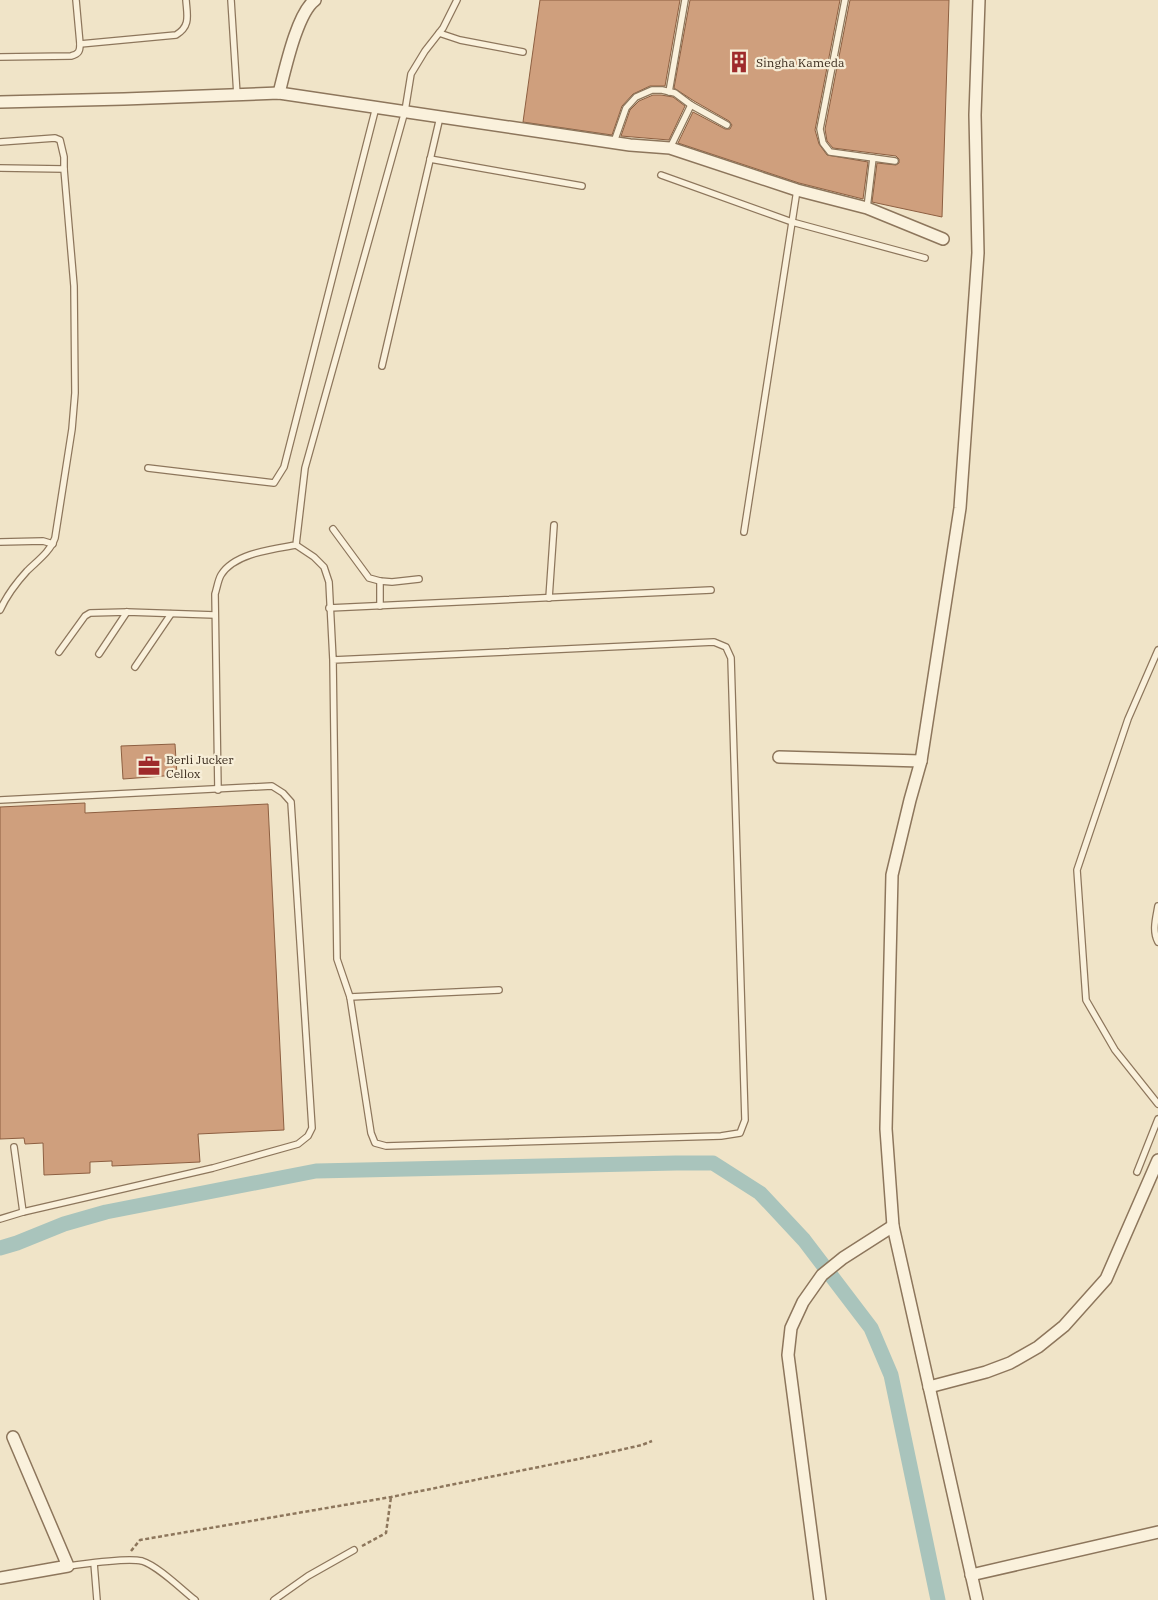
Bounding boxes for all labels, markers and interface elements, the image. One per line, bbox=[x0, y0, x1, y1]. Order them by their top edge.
building icon: Singha Kameda bbox=[726, 49, 752, 75]
place label: Singha Kameda bbox=[756, 55, 845, 70]
place label: Berli Jucker Cellox bbox=[166, 752, 234, 781]
office icon: Berli Jucker Cellox bbox=[136, 753, 162, 779]

